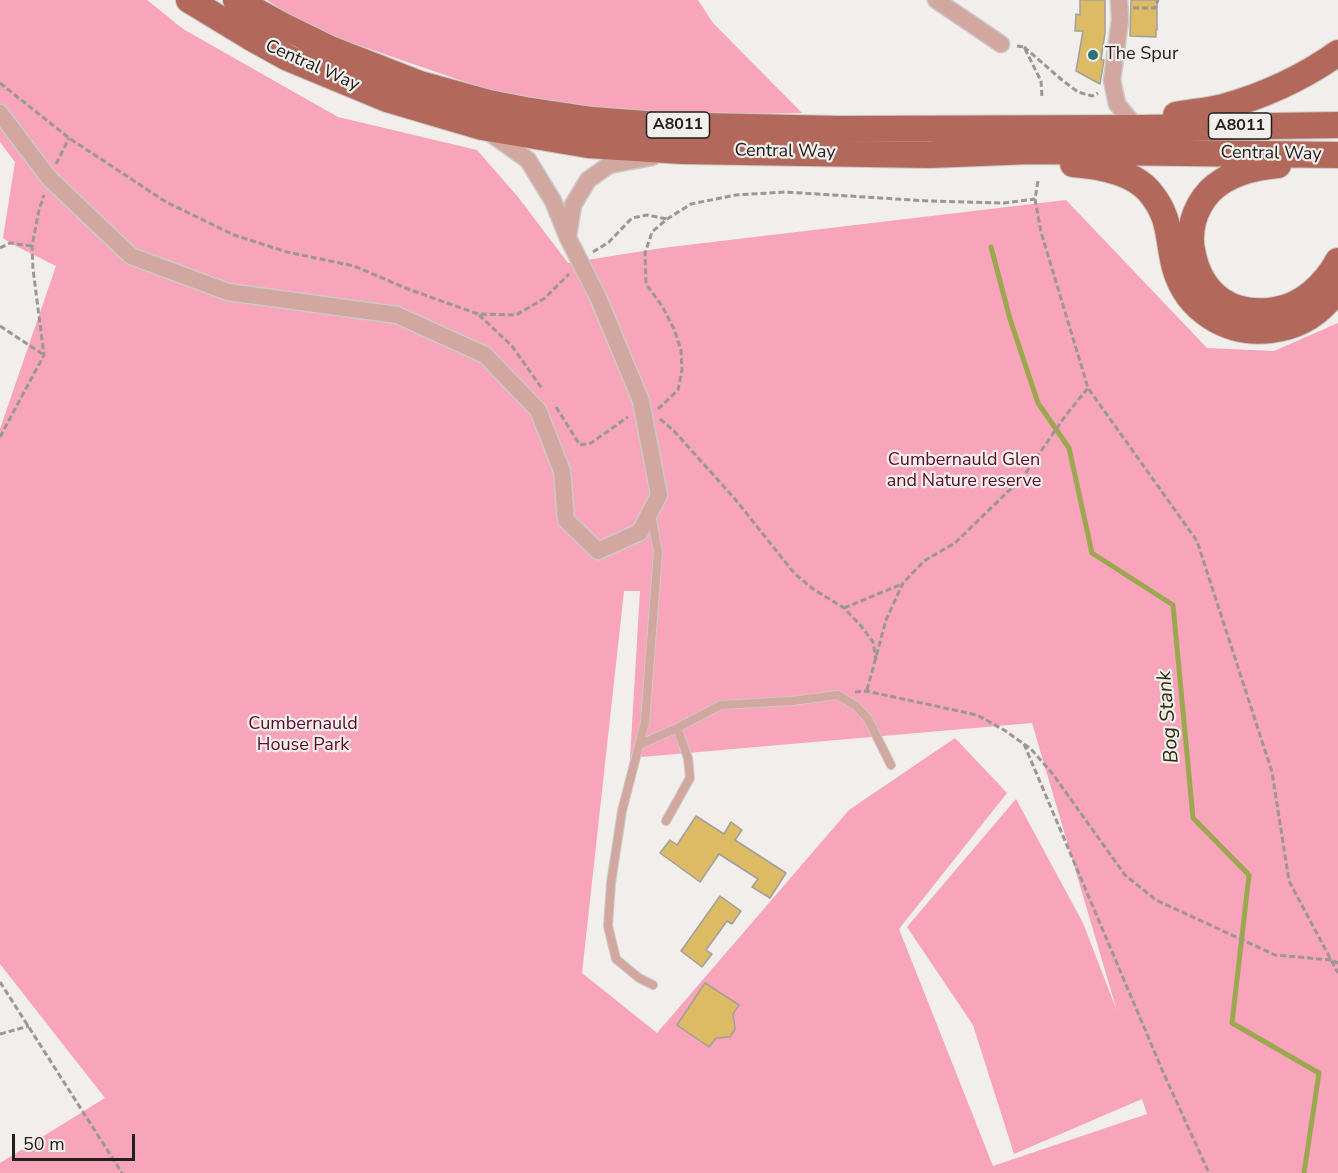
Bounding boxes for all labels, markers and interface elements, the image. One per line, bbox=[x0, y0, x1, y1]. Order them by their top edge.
street label: Central Way bbox=[262, 36, 362, 96]
place label: The Spur bbox=[1105, 44, 1178, 66]
marker: The Spur bbox=[1086, 48, 1100, 62]
road number: A8011 bbox=[646, 112, 710, 138]
road number: A8011 bbox=[1208, 113, 1272, 139]
street label: Central Way bbox=[734, 140, 836, 164]
street label: Central Way bbox=[1220, 142, 1322, 166]
park label: Cumbernauld Glen and Nature reserve bbox=[887, 450, 1041, 492]
water label: Bog Stank bbox=[1153, 670, 1185, 764]
park label: Cumbernauld House Park bbox=[248, 714, 358, 756]
scale bar bbox=[15, 1122, 138, 1160]
text: 50 m bbox=[23, 1132, 65, 1156]

